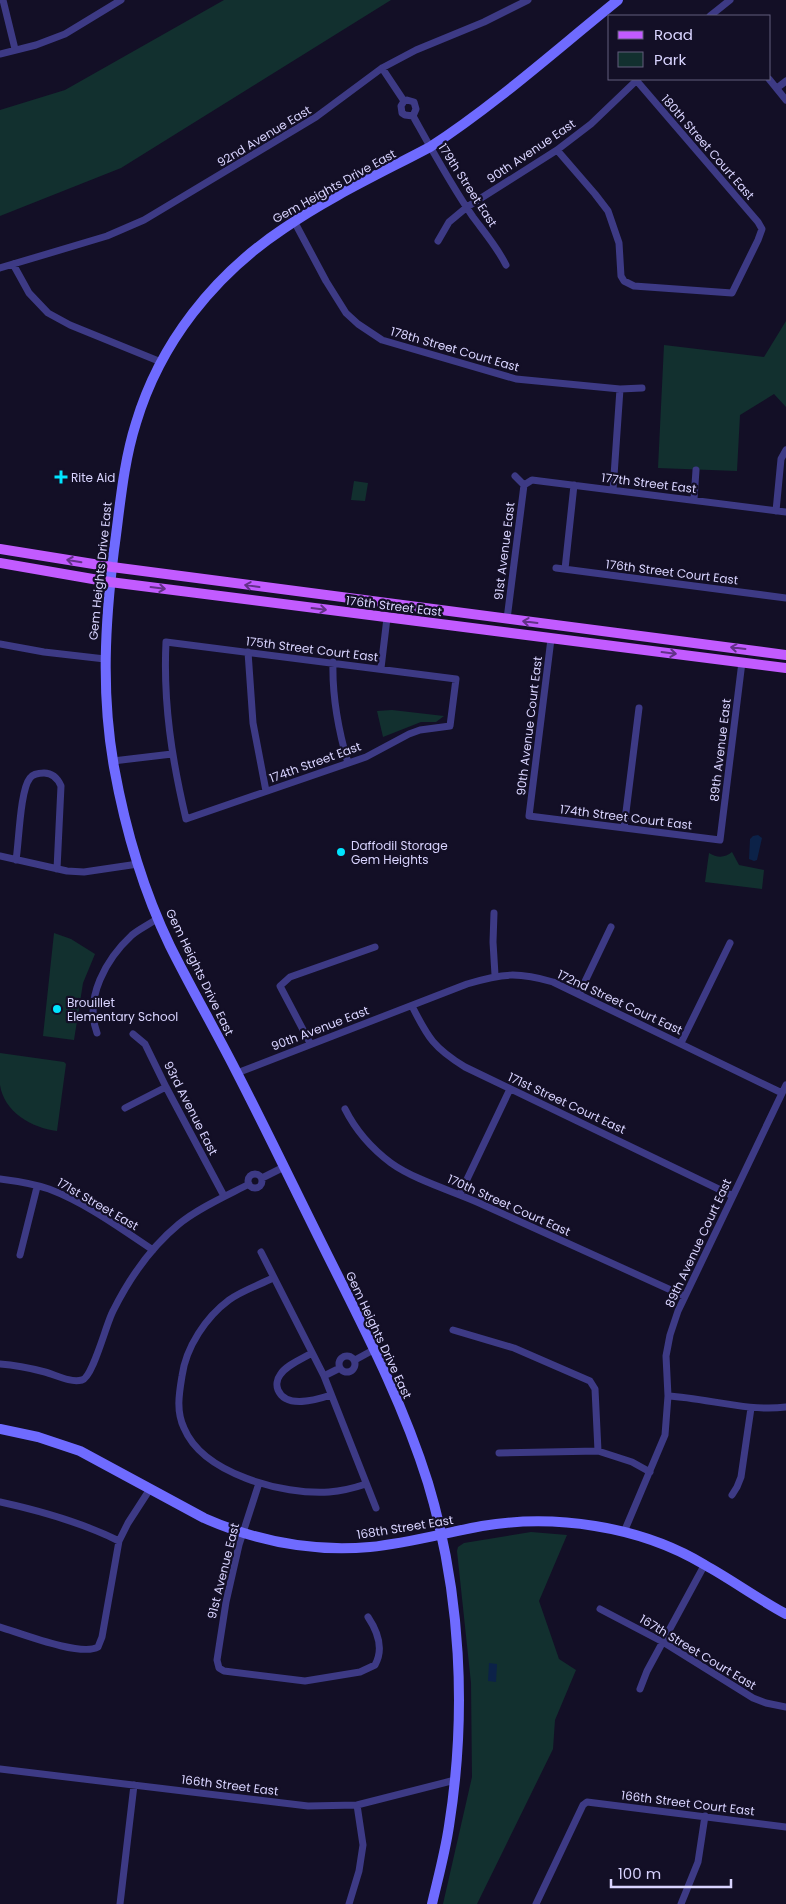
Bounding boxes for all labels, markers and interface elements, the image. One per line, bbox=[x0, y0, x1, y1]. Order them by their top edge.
legend bbox=[608, 15, 771, 80]
text: Road bbox=[654, 24, 693, 45]
text: Park bbox=[654, 49, 686, 70]
street label: 180th Street Court East bbox=[658, 91, 758, 203]
street label: 92nd Avenue East bbox=[214, 101, 314, 171]
street label: 90th Avenue East bbox=[483, 115, 579, 187]
street label: 179th Street East bbox=[435, 140, 501, 230]
street label: Gem Heights Drive East bbox=[269, 145, 399, 227]
street label: 178th Street Court East bbox=[389, 322, 521, 376]
place label: Rite Aid bbox=[71, 469, 115, 486]
street label: 177th Street East bbox=[601, 469, 697, 497]
marker: Rite Aid bbox=[55, 471, 67, 483]
street label: Gem Heights Drive East bbox=[84, 501, 116, 641]
street label: 91st Avenue East bbox=[490, 501, 518, 601]
street label: 176th Street Court East bbox=[605, 555, 739, 589]
one-way arrow bbox=[66, 556, 82, 566]
one-way arrow bbox=[244, 580, 260, 590]
one-way arrow bbox=[150, 583, 166, 593]
street label: 176th Street East bbox=[345, 592, 443, 620]
one-way arrow bbox=[311, 604, 327, 614]
one-way arrow bbox=[522, 617, 538, 627]
street label: 175th Street Court East bbox=[245, 632, 379, 666]
one-way arrow bbox=[730, 643, 746, 653]
one-way arrow bbox=[661, 648, 677, 658]
street label: 90th Avenue Court East bbox=[512, 655, 546, 797]
street label: 89th Avenue East bbox=[705, 698, 735, 802]
street label: 174th Street East bbox=[267, 738, 363, 786]
street label: 174th Street Court East bbox=[559, 800, 693, 834]
place label: Daffodil Storage Gem Heights bbox=[351, 837, 448, 868]
marker: Daffodil Storage Gem Heights bbox=[335, 846, 347, 858]
street label: Gem Heights Drive East bbox=[162, 906, 238, 1038]
street label: 172nd Street Court East bbox=[555, 966, 685, 1038]
place label: Brouillet Elementary School bbox=[67, 994, 178, 1025]
street label: 90th Avenue East bbox=[269, 1002, 371, 1054]
marker: Brouillet Elementary School bbox=[51, 1003, 63, 1015]
street label: 93rd Avenue East bbox=[160, 1058, 222, 1158]
street label: 171st Street Court East bbox=[505, 1068, 629, 1138]
street label: 170th Street Court East bbox=[445, 1170, 573, 1240]
street label: 171st Street East bbox=[54, 1174, 142, 1234]
street label: 89th Avenue Court East bbox=[661, 1176, 735, 1310]
street label: Gem Heights Drive East bbox=[342, 1268, 416, 1402]
street label: 168th Street East bbox=[356, 1511, 454, 1543]
street label: 91st Avenue East bbox=[203, 1521, 243, 1621]
street label: 167th Street Court East bbox=[637, 1610, 759, 1694]
street label: 166th Street East bbox=[181, 1771, 279, 1799]
street label: 166th Street Court East bbox=[620, 1786, 756, 1820]
scale bar bbox=[611, 1856, 731, 1888]
text: 100 m bbox=[618, 1863, 661, 1884]

